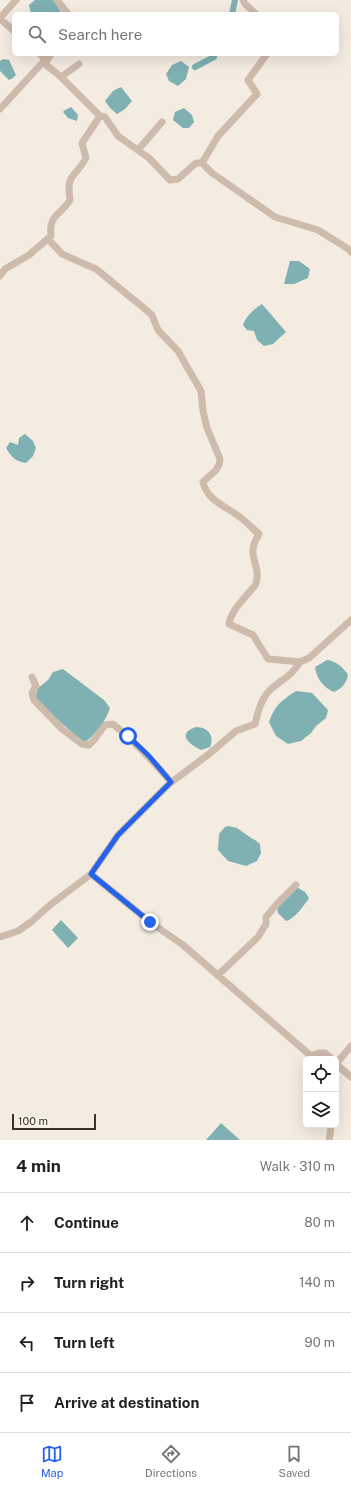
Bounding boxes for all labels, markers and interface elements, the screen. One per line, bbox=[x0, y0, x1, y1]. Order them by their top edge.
search box bbox=[12, 12, 339, 56]
icon: search bbox=[26, 23, 48, 45]
text: Search here bbox=[58, 26, 142, 43]
route start bbox=[119, 727, 137, 745]
route end bbox=[141, 913, 159, 931]
map controls bbox=[303, 1056, 339, 1128]
button: locate bbox=[303, 1056, 339, 1092]
button: layers bbox=[303, 1092, 339, 1128]
scale bar bbox=[12, 1112, 96, 1131]
text: 100 m bbox=[18, 1115, 48, 1127]
text: 4 min bbox=[16, 1156, 61, 1176]
text: Walk · 310 m bbox=[260, 1159, 335, 1174]
icon: ahead bbox=[16, 1212, 38, 1234]
text: Continue bbox=[54, 1214, 119, 1231]
text: 80 m bbox=[304, 1215, 335, 1230]
icon: right bbox=[16, 1272, 38, 1294]
text: Turn right bbox=[54, 1274, 124, 1291]
text: 140 m bbox=[299, 1275, 335, 1290]
icon: left bbox=[16, 1332, 38, 1354]
text: Turn left bbox=[54, 1334, 115, 1351]
text: 90 m bbox=[305, 1335, 335, 1350]
icon: arrive bbox=[16, 1392, 38, 1414]
text: Arrive at destination bbox=[54, 1394, 199, 1411]
tab: Map bbox=[41, 1443, 63, 1479]
tab: Directions bbox=[145, 1443, 197, 1479]
tab: Saved bbox=[279, 1443, 310, 1479]

